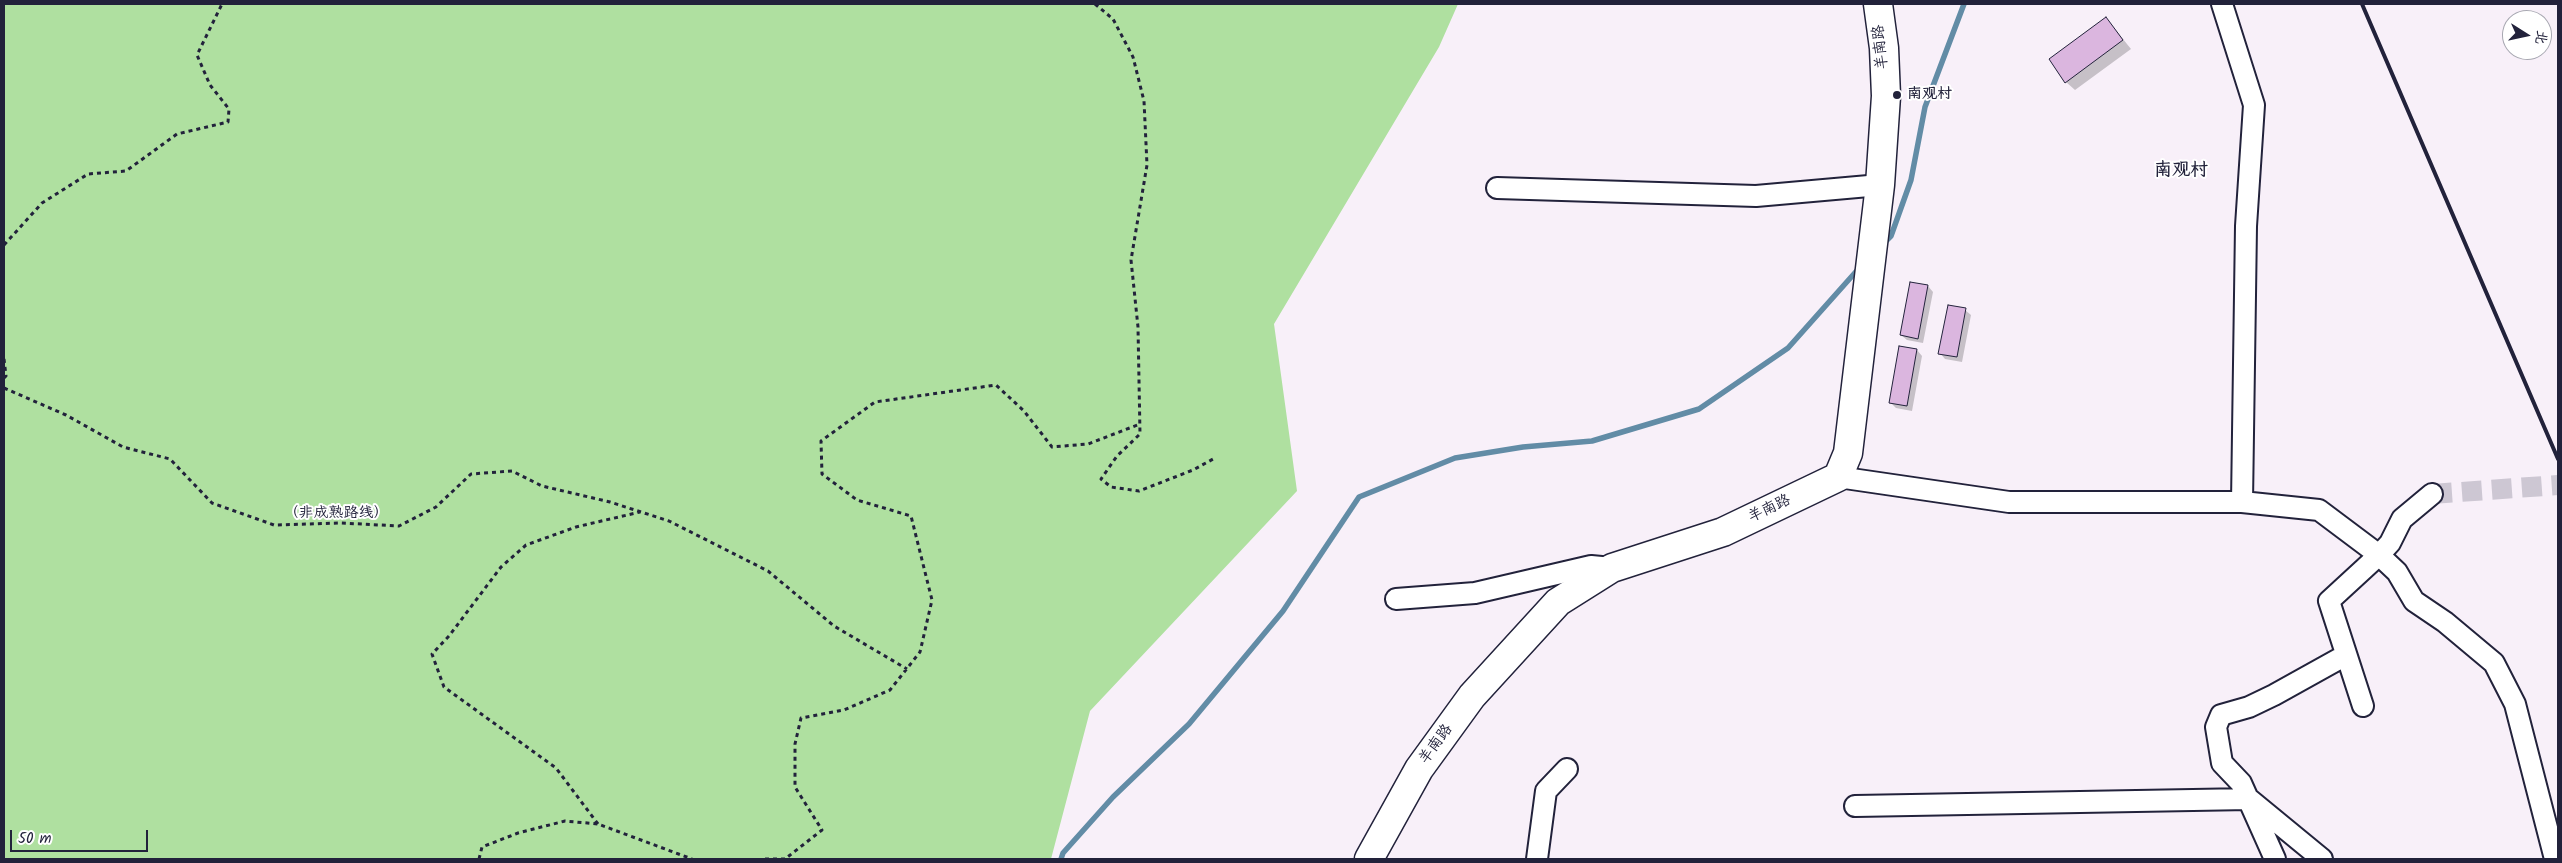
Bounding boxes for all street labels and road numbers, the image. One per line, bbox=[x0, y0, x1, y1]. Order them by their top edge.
street label: 羊南路 bbox=[1871, 24, 1893, 70]
street label: 羊南路 bbox=[1746, 492, 1794, 528]
street label: （非成熟路线） bbox=[284, 505, 388, 523]
street label: 羊南路 bbox=[1416, 722, 1458, 768]

